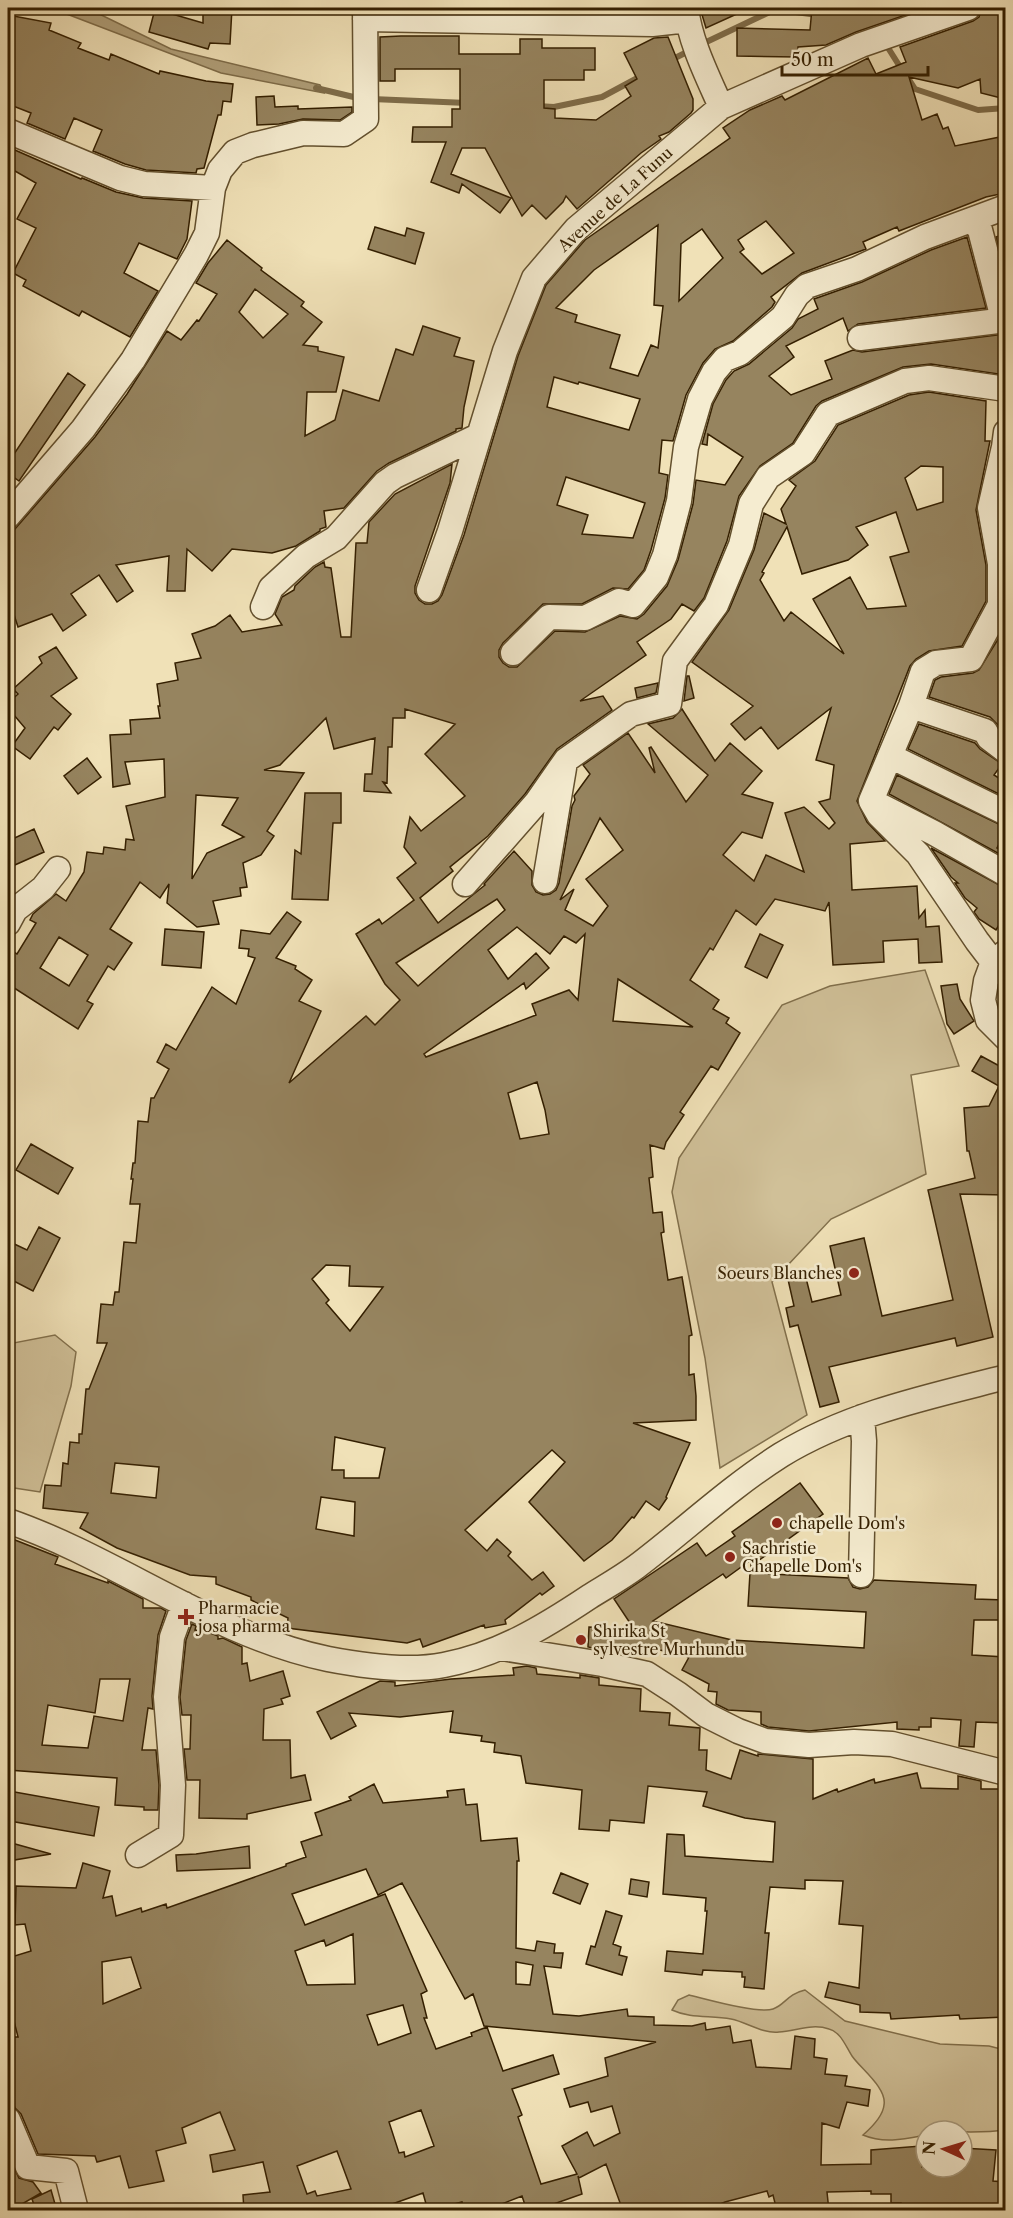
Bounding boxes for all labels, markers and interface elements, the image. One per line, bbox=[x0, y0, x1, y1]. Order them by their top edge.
scale bar bbox=[782, 39, 928, 77]
text: 50 m bbox=[791, 49, 834, 71]
street label: Avenue de La Funu bbox=[553, 142, 676, 256]
place label: Soeurs Blanches bbox=[717, 1263, 842, 1283]
marker: Soeurs Blanches bbox=[847, 1266, 861, 1280]
place label: chapelle Dom's bbox=[789, 1513, 905, 1533]
marker: chapelle Dom's bbox=[770, 1516, 784, 1530]
place label: Sachristie Chapelle Dom's bbox=[742, 1538, 862, 1576]
marker: Sachristie Chapelle Dom's bbox=[723, 1550, 737, 1564]
place label: Pharmacie josa pharma bbox=[195, 1598, 291, 1636]
marker: Pharmacie josa pharma bbox=[179, 1610, 193, 1624]
place label: Shirika St sylvestre Murhundu bbox=[593, 1621, 745, 1659]
marker: Shirika St sylvestre Murhundu bbox=[574, 1633, 588, 1647]
north arrow bbox=[914, 2119, 974, 2179]
text: N bbox=[919, 2140, 940, 2156]

